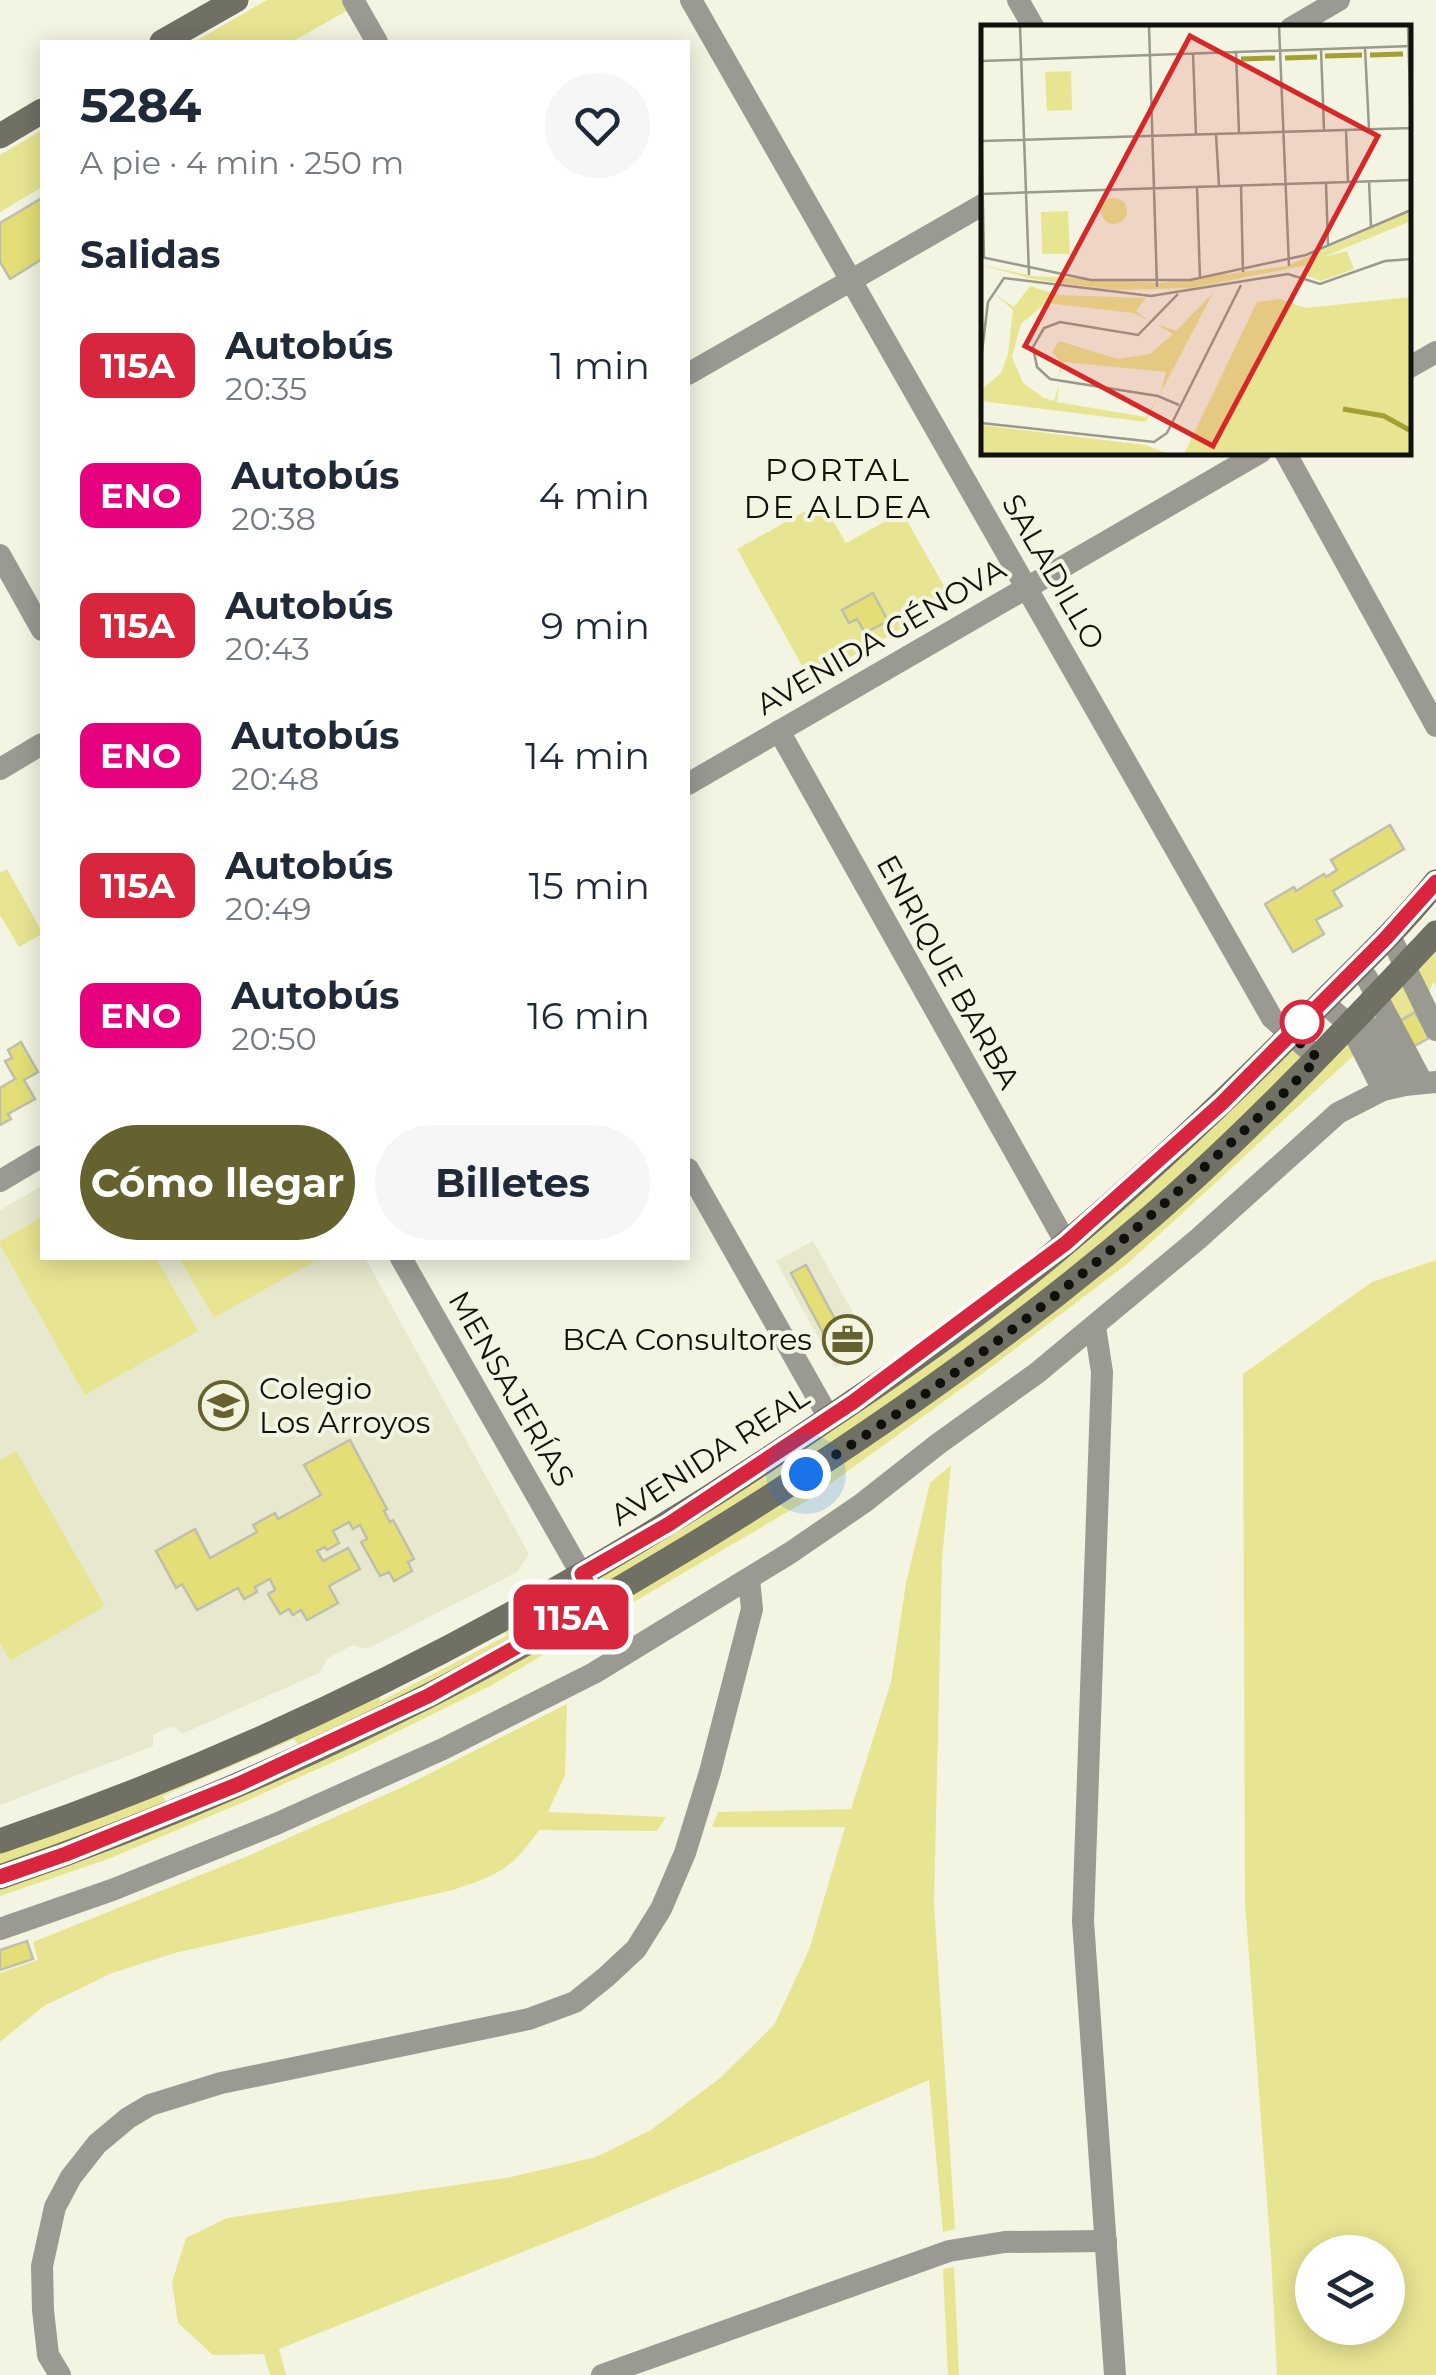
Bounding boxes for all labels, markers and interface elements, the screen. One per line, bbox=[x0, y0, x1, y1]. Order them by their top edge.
inset map bbox=[981, 25, 1411, 455]
button: heart bbox=[545, 73, 650, 178]
text: 5284 bbox=[80, 76, 201, 134]
text: A pie · 4 min · 250 m bbox=[80, 143, 404, 182]
text: Salidas bbox=[80, 231, 221, 278]
text: Autobús bbox=[225, 322, 393, 369]
text: 1 min bbox=[550, 342, 650, 389]
text: 115A bbox=[100, 344, 175, 387]
text: 20:35 bbox=[225, 369, 307, 408]
district label: PORTAL DE ALDEA bbox=[744, 450, 932, 526]
text: Autobús bbox=[231, 452, 399, 499]
text: 4 min bbox=[539, 472, 650, 519]
text: ENO bbox=[100, 474, 181, 517]
street label: SALADILLO bbox=[994, 488, 1113, 656]
text: 20:38 bbox=[231, 499, 316, 538]
street label: AVENIDA GÉNOVA bbox=[749, 550, 1012, 723]
text: Autobús bbox=[225, 582, 393, 629]
text: 9 min bbox=[541, 602, 650, 649]
text: 115A bbox=[100, 604, 175, 647]
text: 20:43 bbox=[225, 629, 310, 668]
text: Autobús bbox=[231, 712, 399, 759]
text: 14 min bbox=[525, 732, 650, 779]
text: ENO bbox=[100, 734, 181, 777]
text: 20:48 bbox=[231, 759, 319, 798]
text: Autobús bbox=[225, 842, 393, 889]
street label: ENRIQUE BARBA bbox=[869, 848, 1028, 1096]
text: 15 min bbox=[529, 862, 650, 909]
text: 115A bbox=[100, 864, 175, 907]
text: 20:49 bbox=[225, 889, 312, 928]
text: Autobús bbox=[231, 972, 399, 1019]
text: 16 min bbox=[527, 992, 650, 1039]
text: ENO bbox=[100, 994, 181, 1037]
unlabelled marker bbox=[1281, 1001, 1323, 1043]
text: 20:50 bbox=[231, 1019, 317, 1058]
button: Cómo llegar bbox=[80, 1125, 355, 1240]
button: Billetes bbox=[375, 1125, 650, 1240]
street label: MENSAJERÍAS bbox=[441, 1285, 582, 1493]
office icon: BCA Consultores bbox=[821, 1314, 873, 1366]
place label: BCA Consultores bbox=[562, 1321, 812, 1358]
place label: Colegio Los Arroyos bbox=[259, 1370, 430, 1441]
street label: AVENIDA REAL bbox=[604, 1377, 816, 1534]
school or university icon: Colegio Los Arroyos bbox=[198, 1380, 250, 1432]
your location bbox=[781, 1449, 831, 1499]
line badge: 115A bbox=[501, 1584, 641, 1650]
text: 115A bbox=[533, 1596, 609, 1639]
map controls bbox=[1295, 2235, 1405, 2345]
button: layers bbox=[1295, 2235, 1405, 2345]

